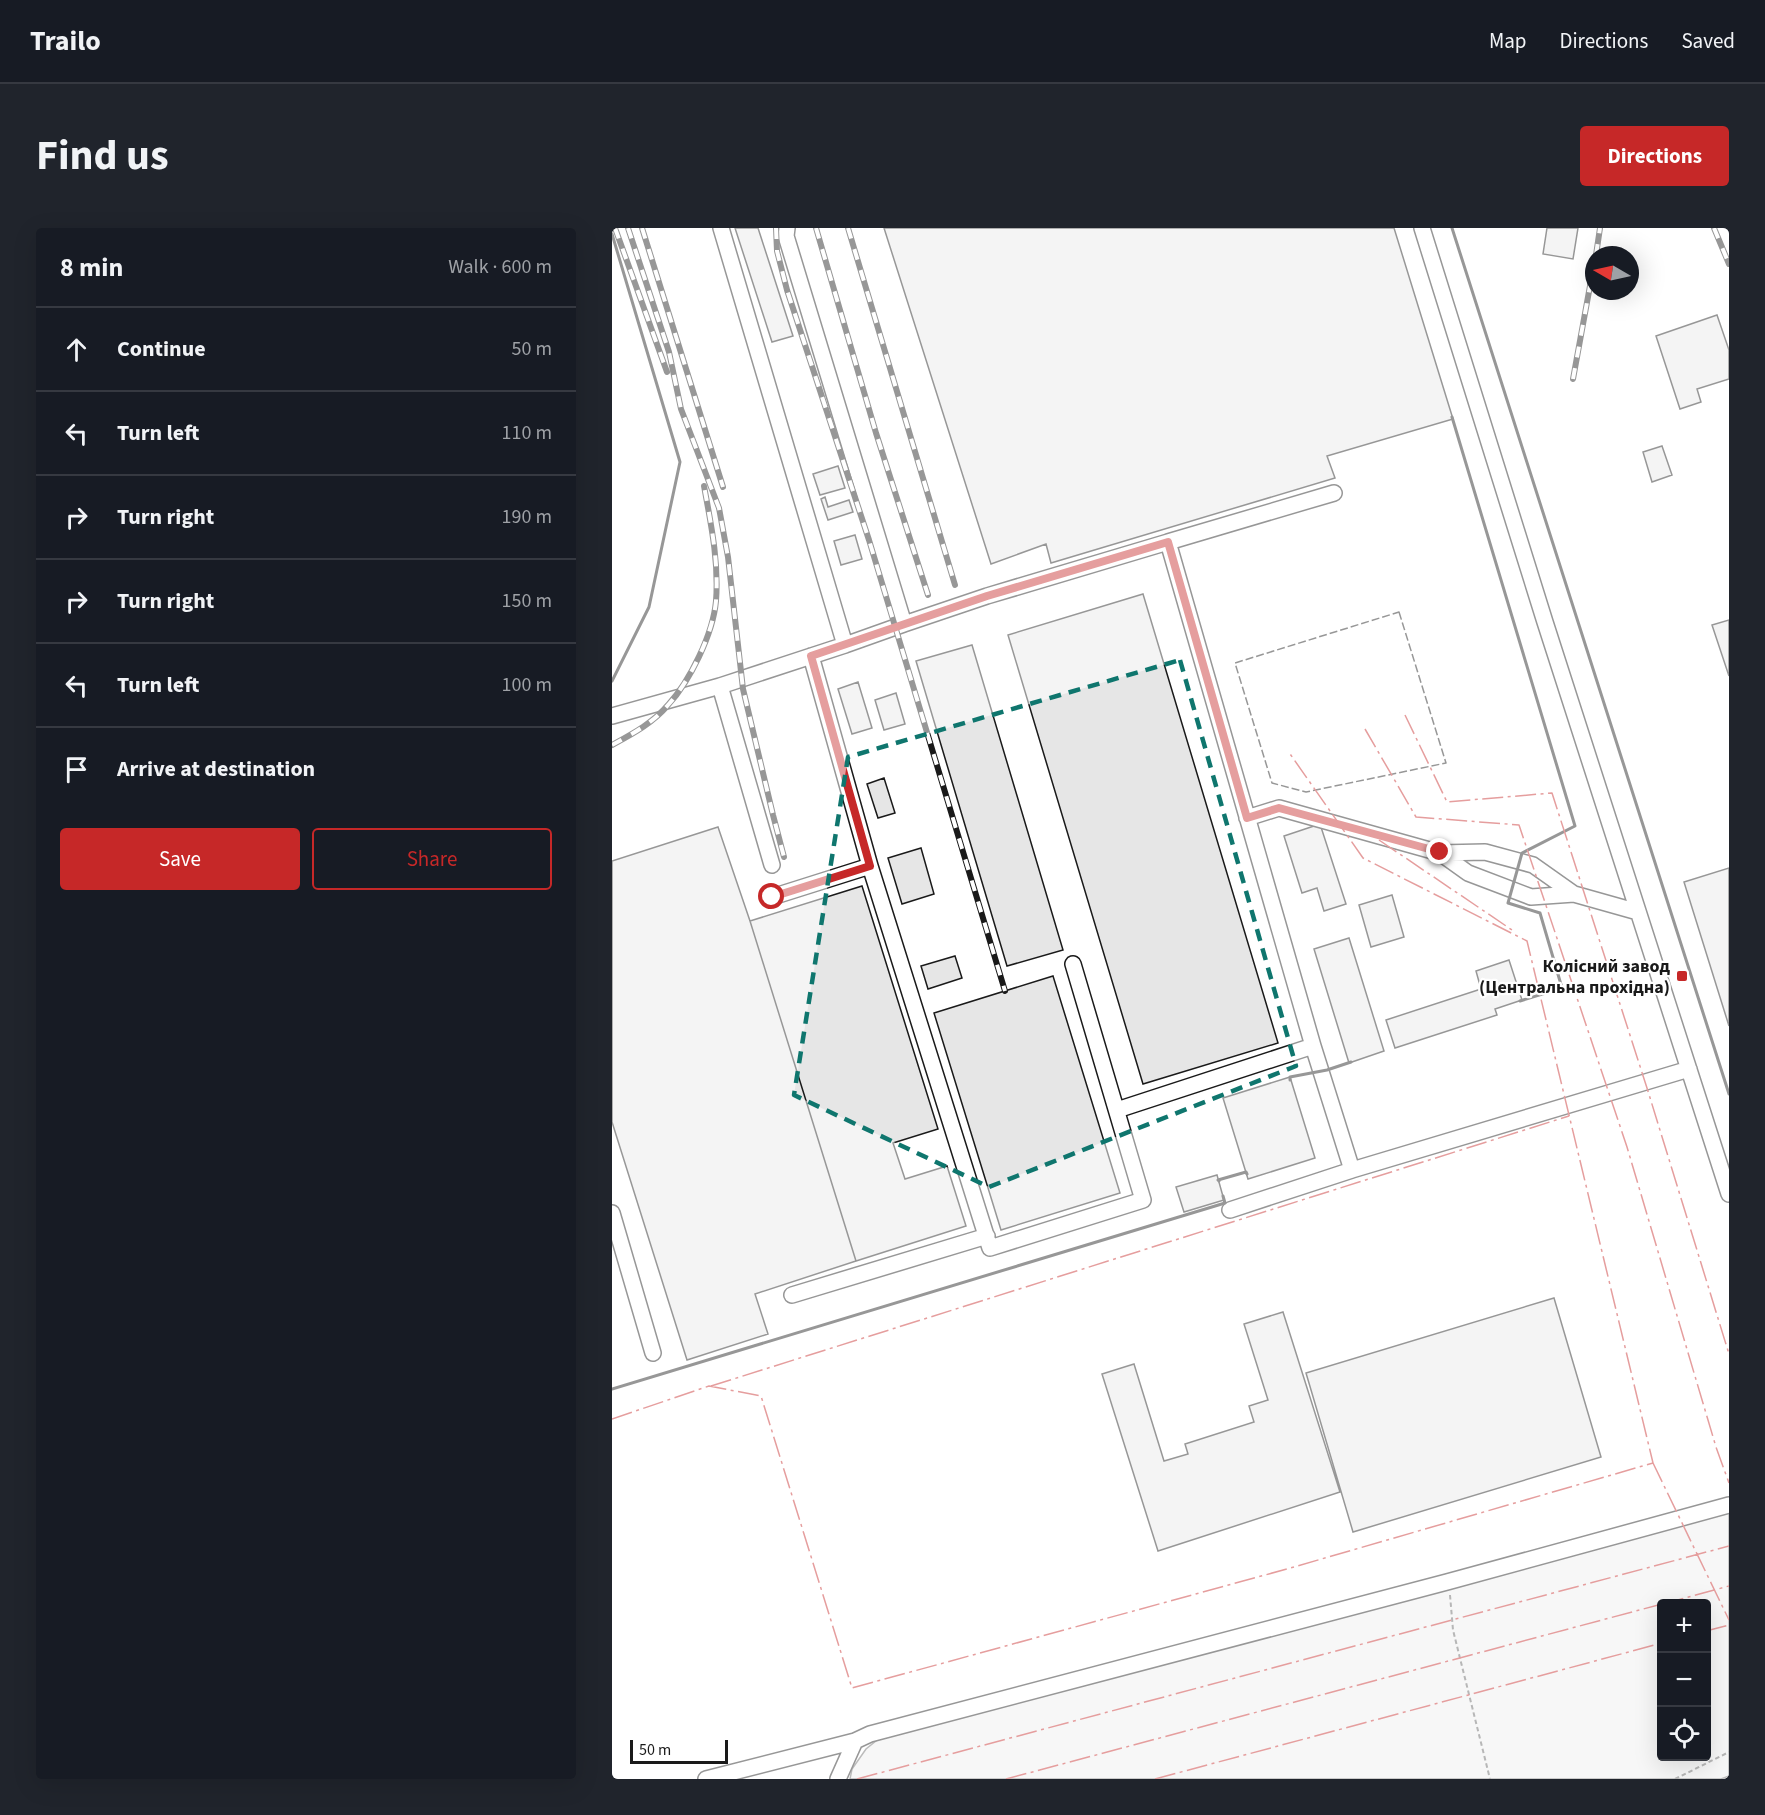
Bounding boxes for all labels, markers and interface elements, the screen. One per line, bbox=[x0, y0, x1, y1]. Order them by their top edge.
text: Trailo bbox=[30, 21, 101, 61]
text: Map bbox=[1489, 26, 1527, 56]
text: Directions bbox=[1560, 26, 1648, 56]
text: Saved bbox=[1681, 26, 1735, 56]
text: Find us bbox=[36, 126, 169, 186]
button: Directions bbox=[1580, 126, 1729, 186]
north arrow bbox=[1585, 246, 1639, 300]
text: 8 min bbox=[60, 249, 123, 286]
text: Walk · 600 m bbox=[448, 253, 552, 281]
icon: ahead bbox=[60, 333, 93, 366]
text: Continue bbox=[117, 333, 206, 365]
text: 50 m bbox=[512, 335, 552, 363]
icon: left bbox=[60, 417, 93, 450]
text: Turn left bbox=[117, 417, 199, 449]
text: 110 m bbox=[502, 419, 552, 447]
icon: right bbox=[60, 501, 93, 534]
text: Turn right bbox=[117, 501, 214, 533]
text: 190 m bbox=[502, 503, 552, 531]
icon: right bbox=[60, 585, 93, 618]
text: Turn right bbox=[117, 585, 214, 617]
text: 150 m bbox=[502, 587, 552, 615]
icon: left bbox=[60, 669, 93, 702]
text: Turn left bbox=[117, 669, 199, 701]
text: 100 m bbox=[502, 671, 552, 699]
icon: arrive bbox=[60, 753, 93, 786]
text: Arrive at destination bbox=[117, 753, 315, 785]
button: Save bbox=[60, 828, 300, 890]
button: Share bbox=[312, 828, 552, 890]
route end bbox=[1426, 838, 1452, 864]
route start bbox=[758, 883, 784, 909]
place label: Колісний завод (Центральна прохідна) bbox=[1479, 954, 1670, 1000]
marker: Колісний завод (Центральна прохідна) bbox=[1675, 969, 1689, 983]
map controls bbox=[1657, 1599, 1711, 1761]
button: + bbox=[1657, 1599, 1711, 1653]
button: − bbox=[1657, 1653, 1711, 1707]
button: locate bbox=[1657, 1707, 1711, 1761]
scale bar bbox=[630, 1737, 728, 1764]
text: 50 m bbox=[639, 1739, 671, 1761]

